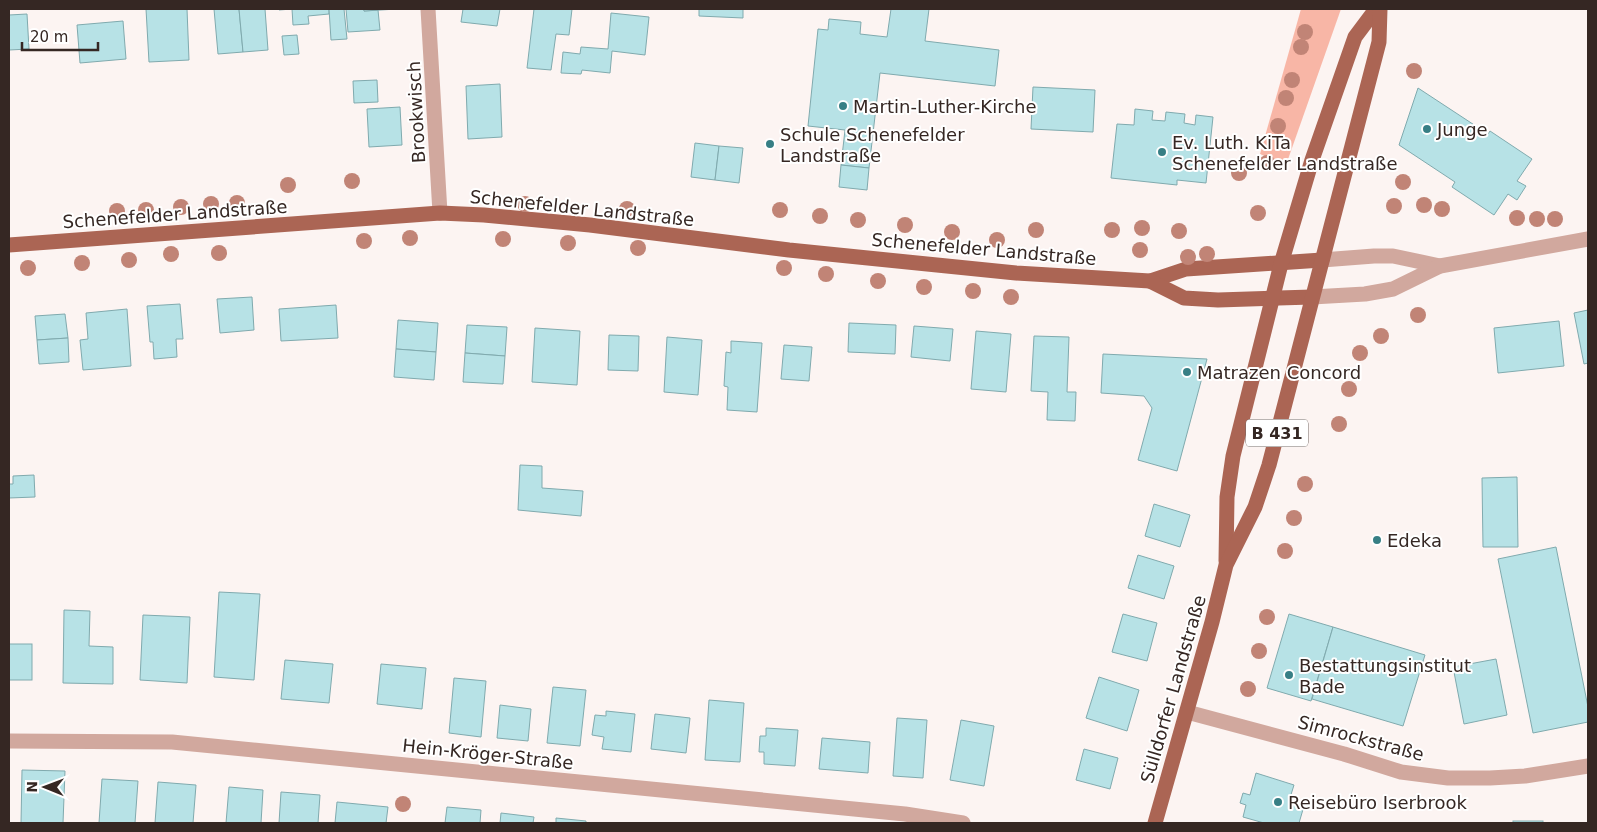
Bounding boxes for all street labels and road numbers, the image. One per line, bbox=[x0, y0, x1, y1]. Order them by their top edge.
street label: Brookwisch bbox=[403, 60, 429, 164]
street label: Schenefelder Landstraße bbox=[469, 186, 695, 230]
street label: Schenefelder Landstraße bbox=[62, 196, 288, 232]
street label: Schenefelder Landstraße bbox=[871, 229, 1097, 269]
road number: B 431 bbox=[1246, 419, 1308, 446]
street label: Sülldorfer Landstraße bbox=[1136, 593, 1210, 785]
street label: Simrockstraße bbox=[1296, 711, 1426, 765]
street label: Hein-Kröger-Straße bbox=[401, 735, 575, 773]

